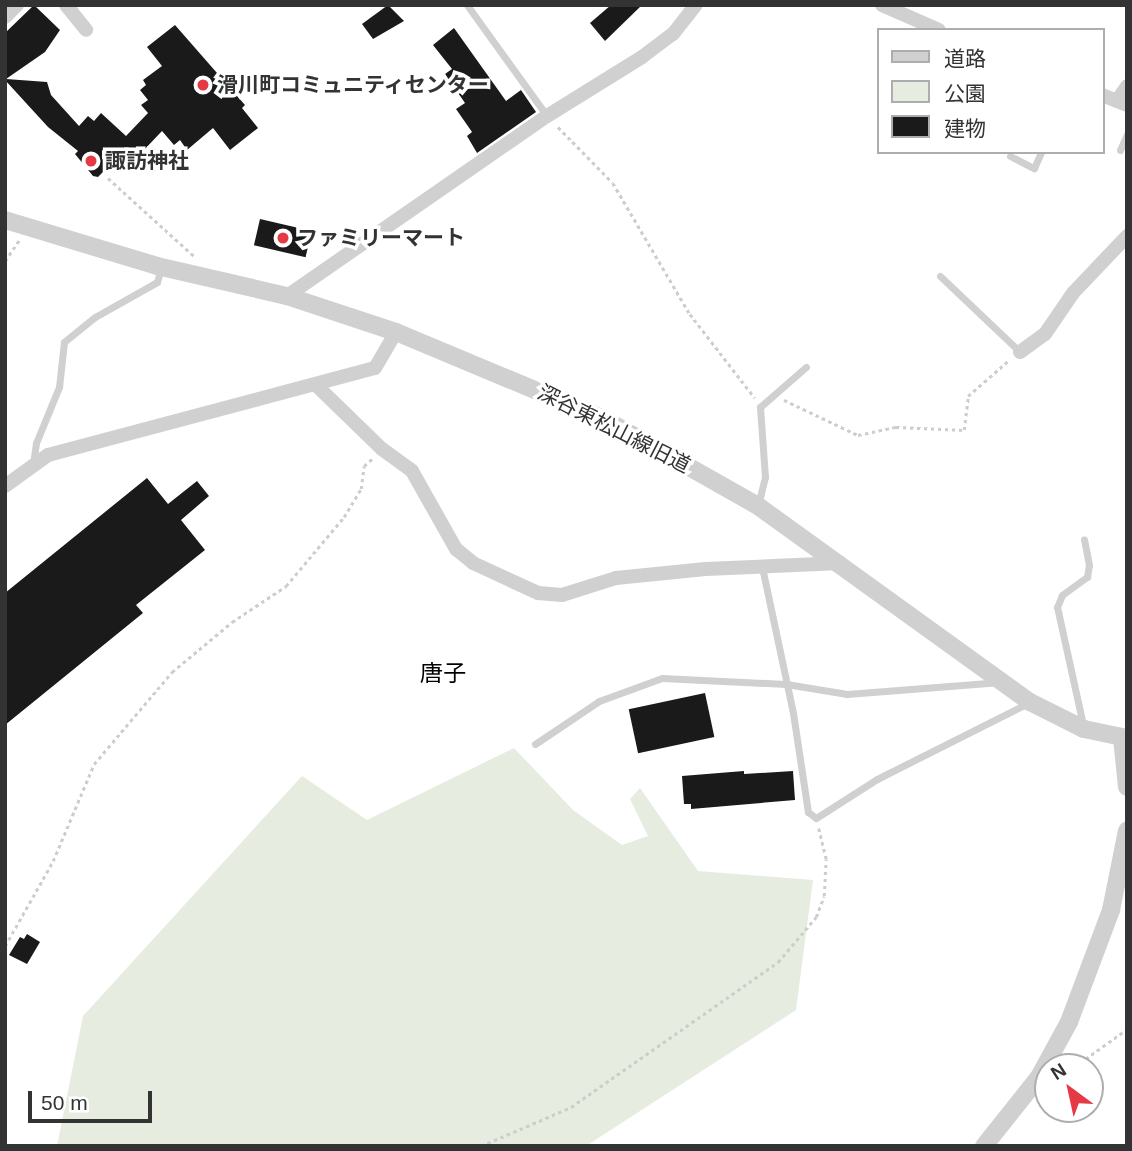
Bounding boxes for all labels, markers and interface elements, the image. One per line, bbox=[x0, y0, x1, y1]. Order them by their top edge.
legend bbox=[876, 28, 1104, 154]
text: 道路 bbox=[944, 47, 986, 70]
place label: 滑川町コミュニティセンター bbox=[217, 72, 490, 98]
marker: 滑川町コミュニティセンター bbox=[195, 77, 211, 93]
text: 公園 bbox=[944, 82, 986, 105]
text: 建物 bbox=[944, 117, 986, 140]
place label: 諏訪神社 bbox=[105, 148, 189, 174]
marker: 諏訪神社 bbox=[83, 153, 99, 169]
place label: ファミリーマート bbox=[297, 225, 465, 251]
marker: ファミリーマート bbox=[275, 230, 291, 246]
street label: 深谷東松山線旧道 bbox=[533, 380, 695, 478]
district label: 唐子 bbox=[420, 659, 466, 687]
north arrow bbox=[1034, 1053, 1104, 1123]
text: N bbox=[1047, 1059, 1070, 1084]
scale bar bbox=[32, 1078, 156, 1122]
text: 50 m bbox=[41, 1091, 88, 1114]

